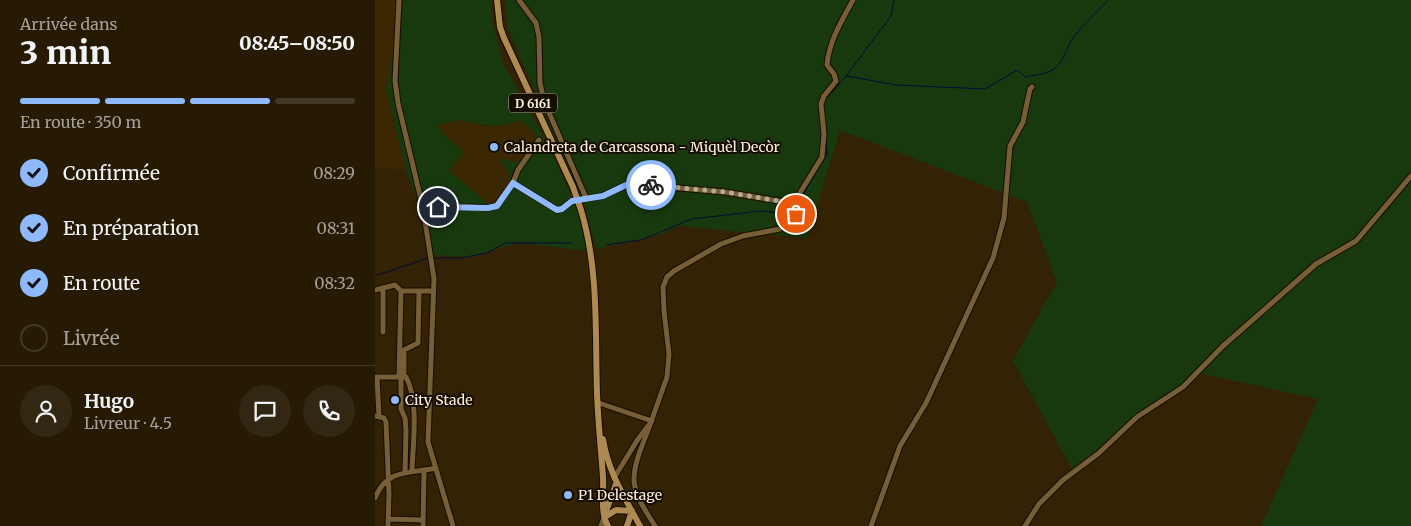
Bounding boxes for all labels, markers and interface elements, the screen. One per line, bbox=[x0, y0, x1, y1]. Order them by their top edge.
text: Arrivée dans bbox=[20, 14, 117, 34]
text: 08:45–08:50 bbox=[239, 31, 355, 55]
text: 3 min bbox=[20, 33, 111, 73]
road number: D 6161 bbox=[509, 94, 557, 112]
text: En route · 350 m bbox=[20, 112, 142, 132]
place label: Calandreta de Carcassona - Miquèl Decòr bbox=[504, 138, 780, 156]
marker: Calandreta de Carcassona - Miquèl Decòr bbox=[488, 141, 500, 153]
icon: check bbox=[20, 159, 48, 187]
courier bbox=[626, 160, 676, 210]
text: Confirmée bbox=[63, 161, 160, 185]
text: 08:29 bbox=[313, 163, 355, 183]
icon: bike bbox=[637, 171, 665, 199]
pin bbox=[417, 186, 459, 228]
icon: home bbox=[424, 193, 452, 221]
pin bbox=[775, 193, 817, 235]
icon: bag bbox=[782, 200, 810, 228]
icon: check bbox=[20, 214, 48, 242]
text: En préparation bbox=[63, 216, 199, 240]
text: 08:31 bbox=[317, 218, 355, 238]
icon: check bbox=[20, 269, 48, 297]
text: En route bbox=[63, 271, 140, 295]
text: 08:32 bbox=[314, 273, 355, 293]
text: Livrée bbox=[63, 326, 120, 350]
button: person bbox=[20, 385, 72, 437]
button: chat bbox=[239, 385, 291, 437]
button: phone bbox=[303, 385, 355, 437]
text: Hugo bbox=[84, 389, 134, 413]
place label: City Stade bbox=[405, 391, 473, 409]
marker: City Stade bbox=[389, 394, 401, 406]
text: Livreur · 4.5 bbox=[84, 413, 172, 433]
place label: P1 Delestage bbox=[578, 486, 662, 504]
marker: P1 Delestage bbox=[562, 489, 574, 501]

